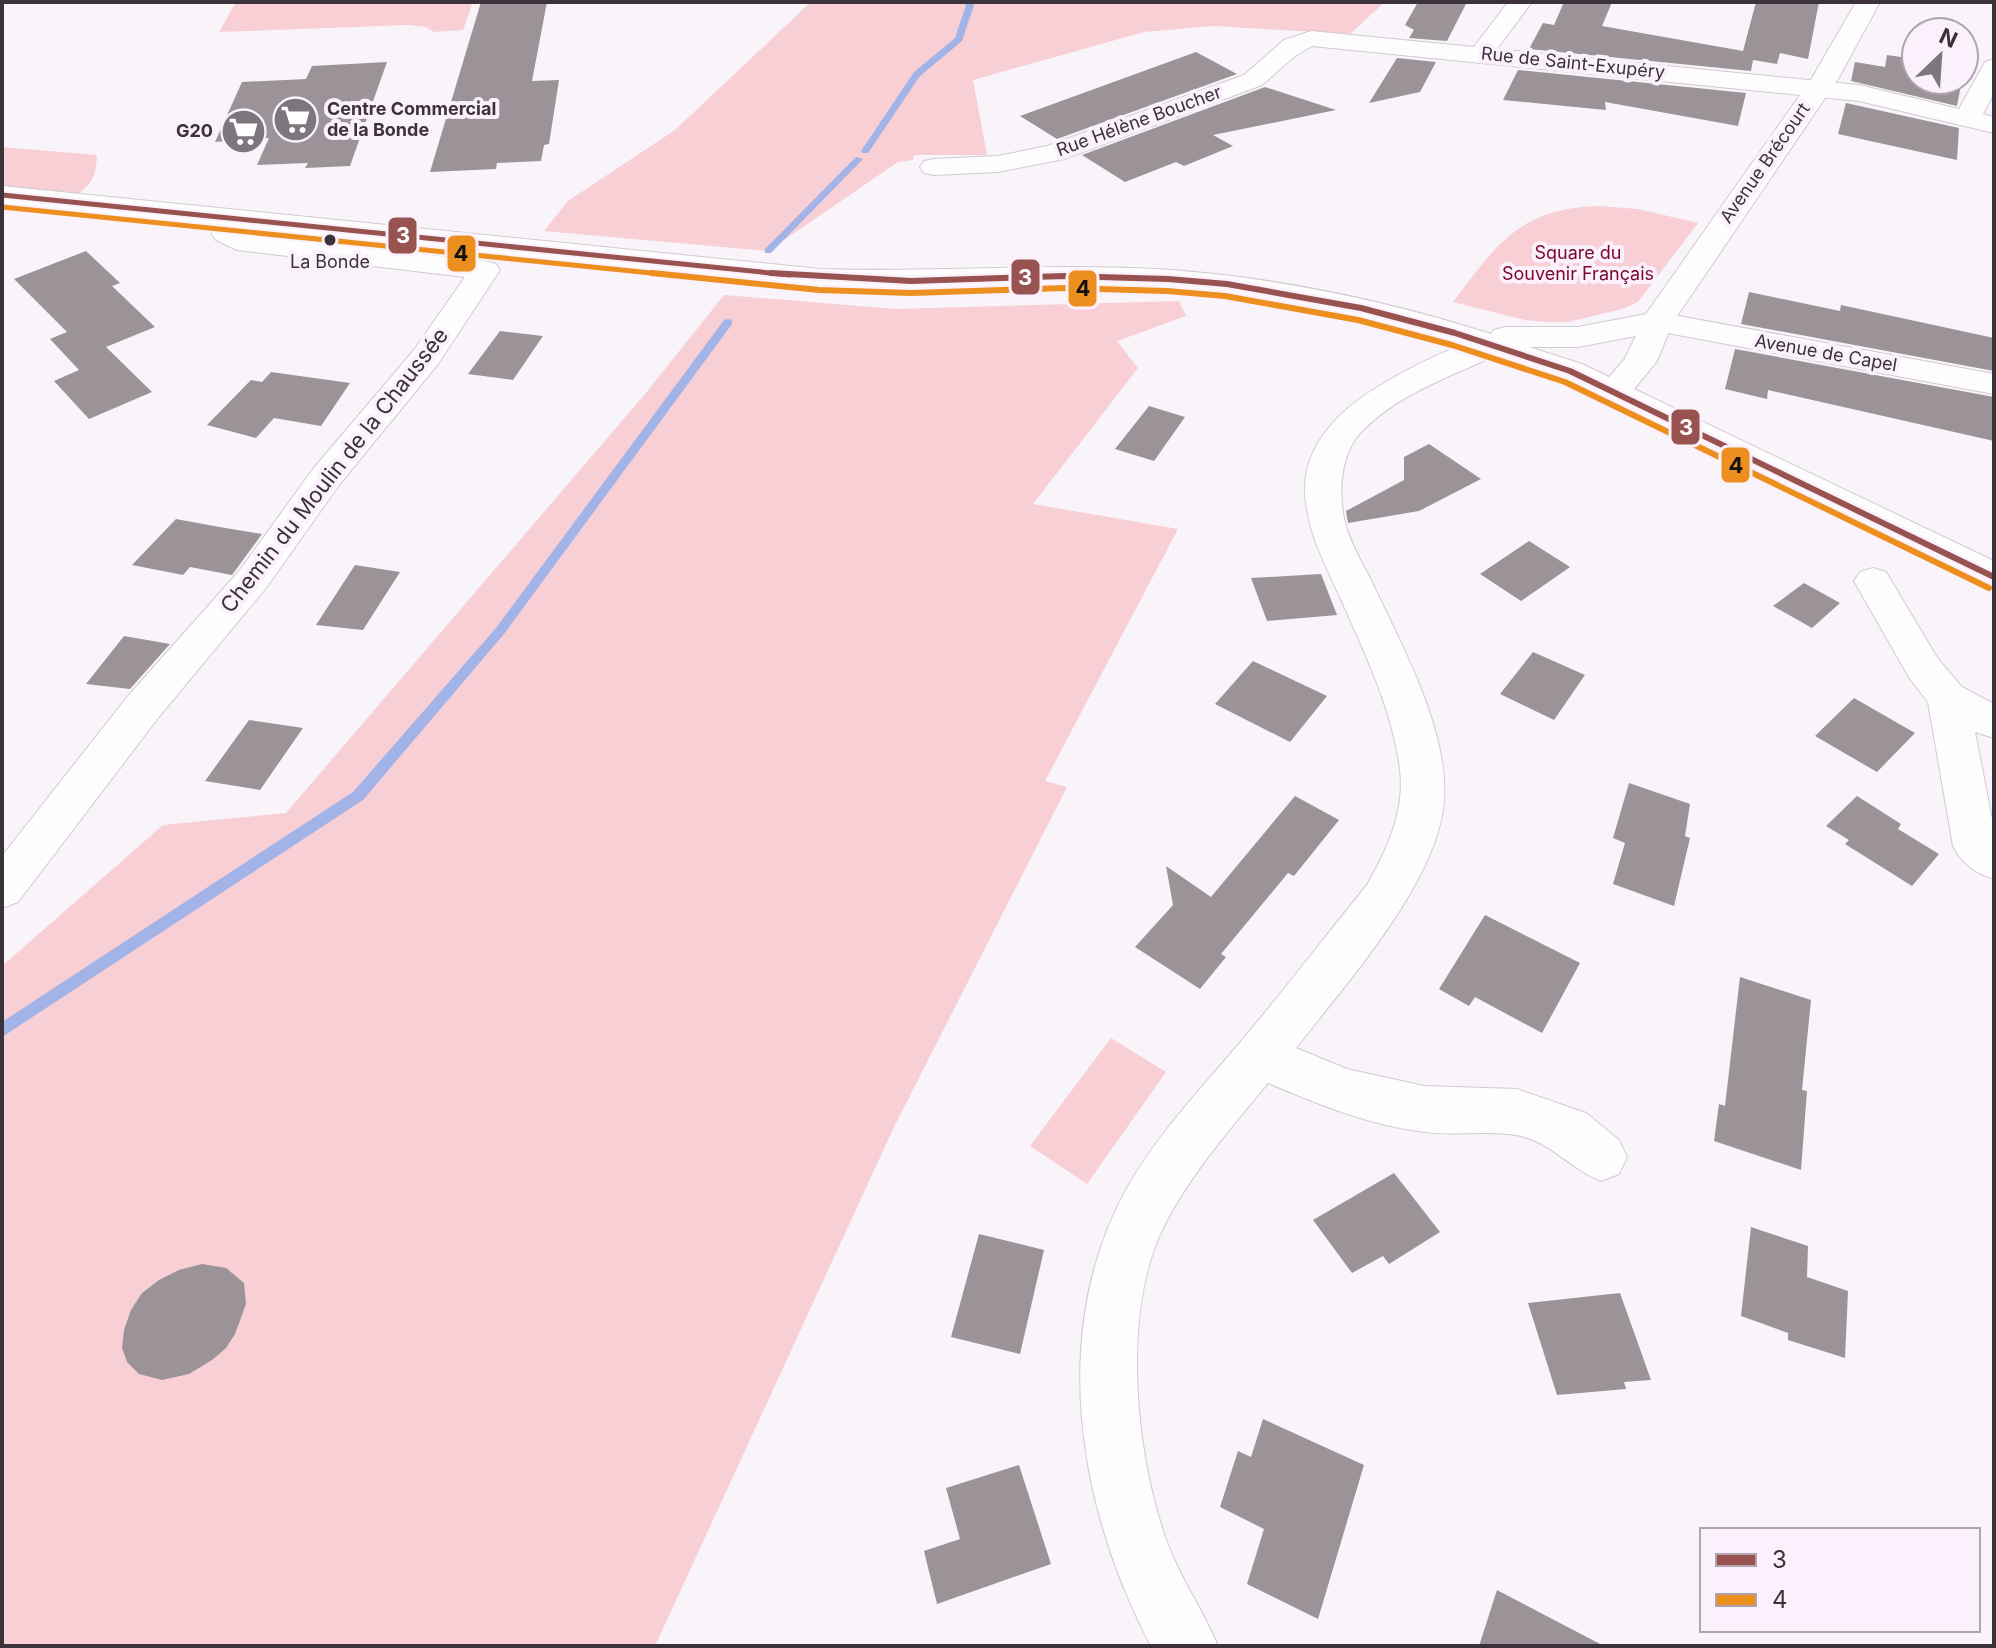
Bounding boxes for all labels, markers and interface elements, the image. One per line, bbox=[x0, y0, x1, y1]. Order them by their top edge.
north arrow bbox=[1900, 16, 1980, 96]
text: N bbox=[1935, 23, 1962, 53]
street label: Rue de Saint-Exupéry bbox=[1480, 42, 1666, 83]
street label: Rue Hélène Boucher bbox=[1053, 81, 1224, 160]
supermarket icon: Centre Commercial de la Bonde bbox=[272, 95, 320, 143]
place label: Centre Commercial de la Bonde bbox=[327, 98, 496, 140]
street label: Avenue Brécourt bbox=[1715, 99, 1814, 227]
supermarket icon: G20 bbox=[220, 107, 268, 155]
place label: G20 bbox=[176, 120, 213, 141]
line badge: 3 bbox=[387, 216, 418, 255]
text: 3 bbox=[396, 222, 410, 248]
marker: La Bonde bbox=[322, 232, 338, 248]
line badge: 4 bbox=[446, 234, 477, 273]
text: 4 bbox=[454, 240, 468, 266]
park label: Square du Souvenir Français bbox=[1502, 242, 1654, 284]
place label: La Bonde bbox=[290, 251, 370, 272]
line badge: 3 bbox=[1010, 258, 1041, 296]
text: 3 bbox=[1018, 264, 1032, 290]
line badge: 4 bbox=[1067, 269, 1098, 308]
text: 4 bbox=[1076, 275, 1090, 301]
street label: Chemin du Moulin de la Chaussée bbox=[215, 323, 453, 617]
street label: Avenue de Capel bbox=[1753, 330, 1899, 375]
line badge: 3 bbox=[1670, 408, 1701, 446]
text: 3 bbox=[1679, 414, 1693, 440]
line badge: 4 bbox=[1720, 446, 1751, 484]
text: 4 bbox=[1729, 452, 1743, 478]
legend bbox=[1700, 1528, 1980, 1632]
text: 3 bbox=[1772, 1545, 1787, 1574]
text: 4 bbox=[1772, 1585, 1788, 1614]

